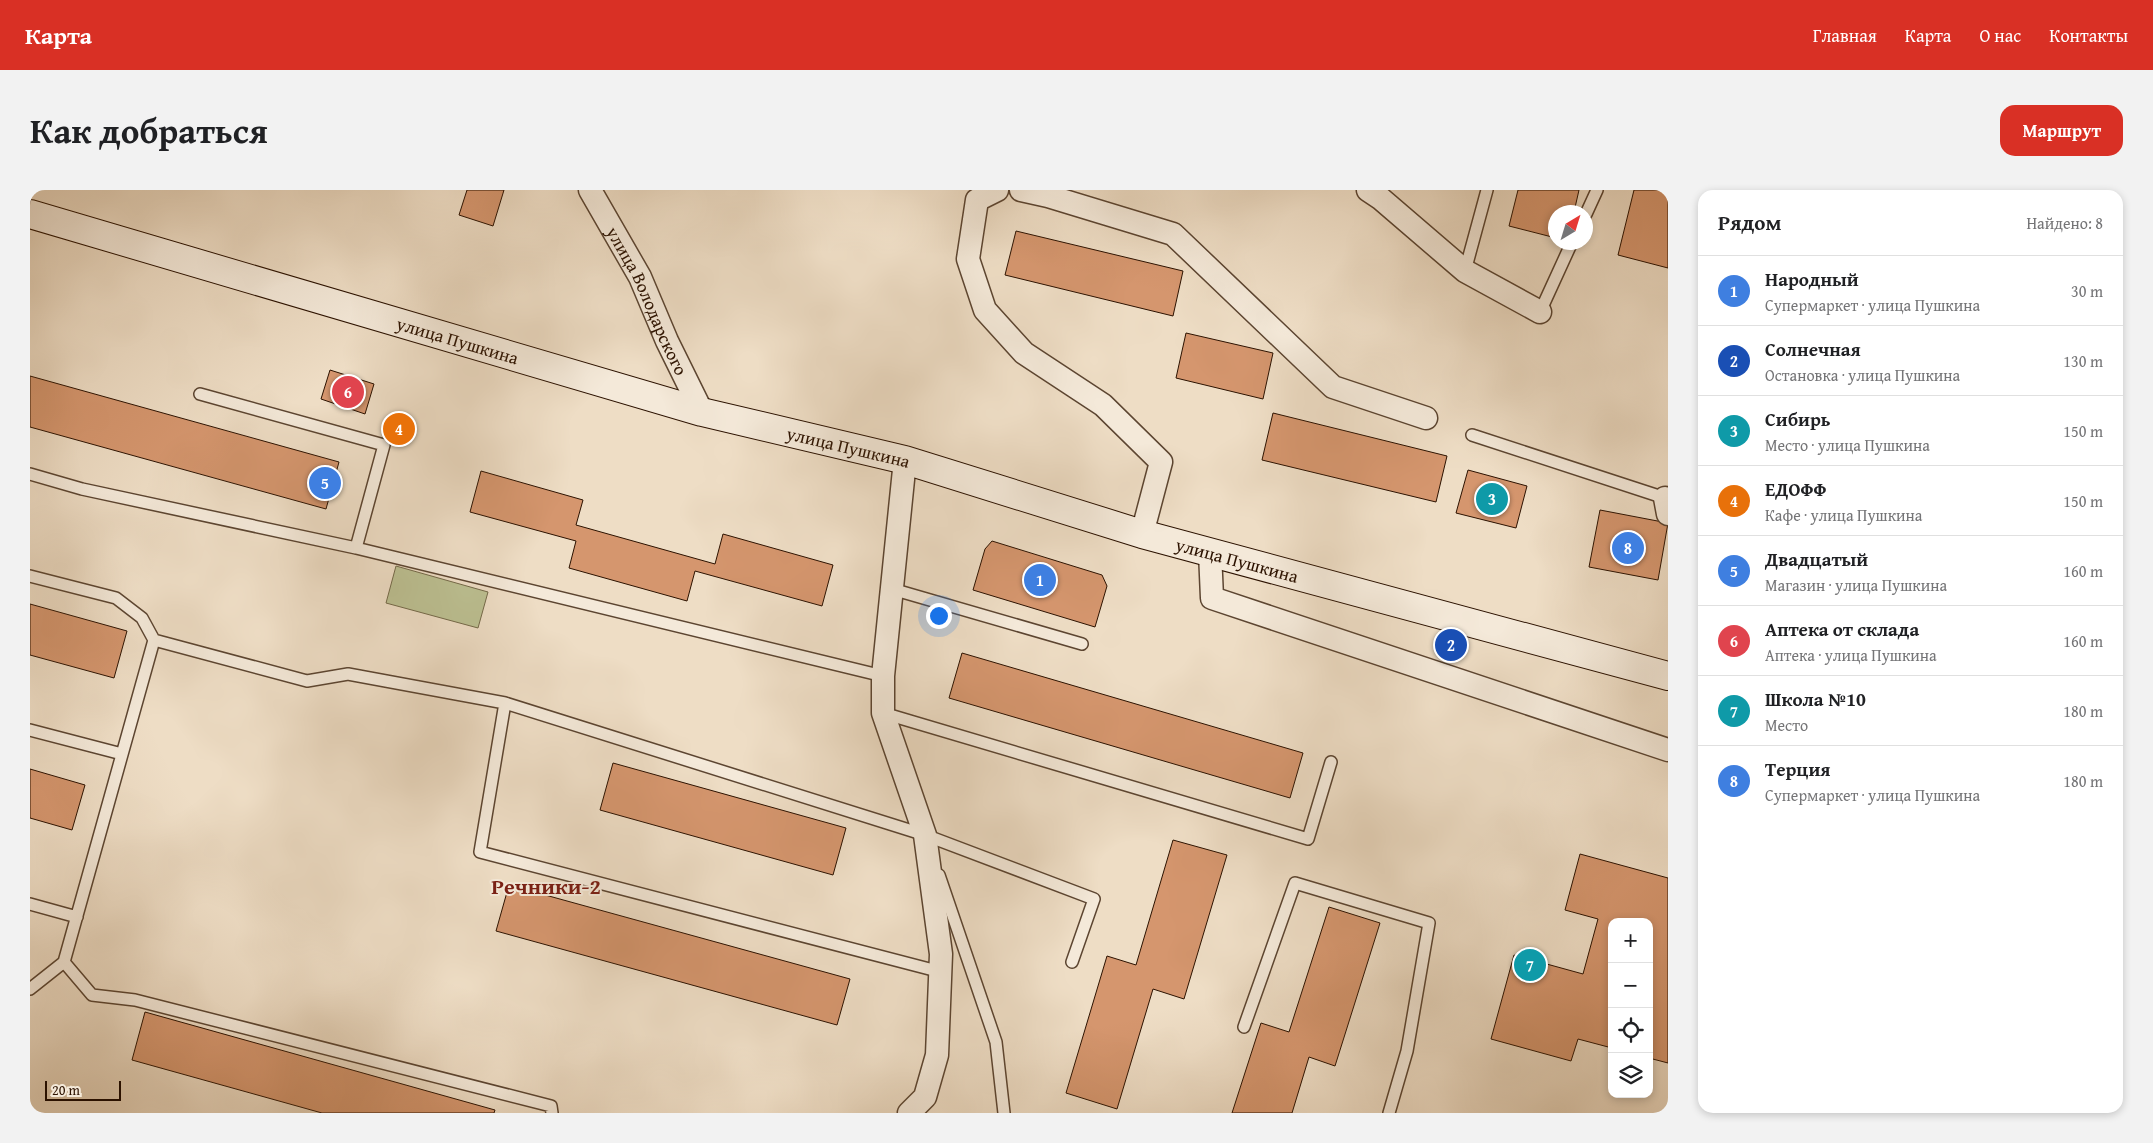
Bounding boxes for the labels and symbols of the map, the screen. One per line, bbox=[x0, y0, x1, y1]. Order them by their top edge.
north arrow bbox=[1548, 205, 1593, 250]
street label: улица Володарского bbox=[600, 220, 695, 380]
street label: улица Пушкина bbox=[393, 309, 523, 371]
pin: 6 bbox=[332, 373, 364, 411]
pin: 4 bbox=[383, 410, 415, 448]
street label: улица Пушкина bbox=[783, 419, 914, 474]
pin: 5 bbox=[309, 464, 341, 502]
pin: 3 bbox=[1476, 480, 1508, 518]
pin: 8 bbox=[1612, 529, 1644, 567]
street label: улица Пушкина bbox=[1172, 530, 1302, 589]
pin: 1 bbox=[1024, 561, 1056, 599]
your location bbox=[926, 603, 952, 629]
pin: 2 bbox=[1435, 626, 1467, 664]
district label: Речники-2 bbox=[491, 870, 601, 902]
pin: 7 bbox=[1514, 946, 1546, 984]
scale bar bbox=[45, 1078, 121, 1101]

